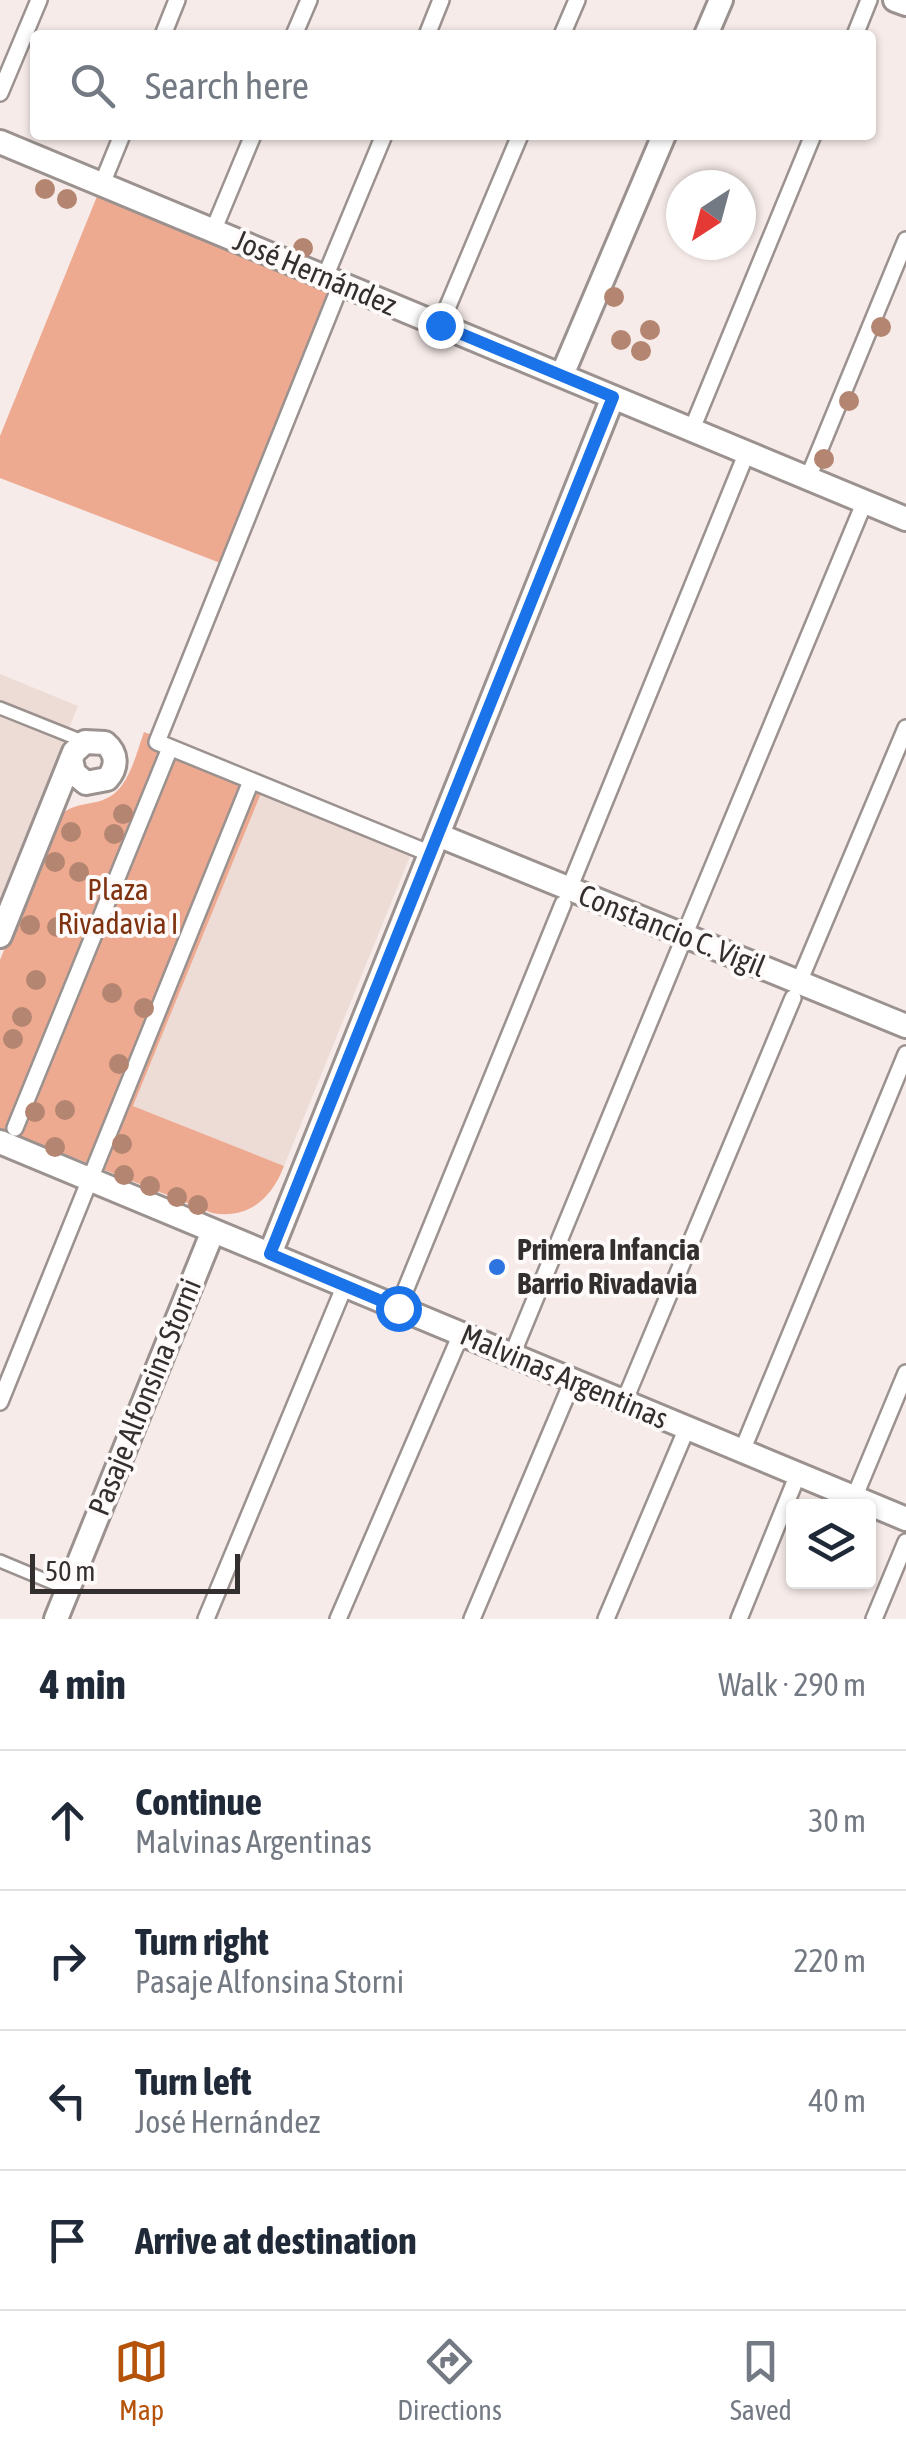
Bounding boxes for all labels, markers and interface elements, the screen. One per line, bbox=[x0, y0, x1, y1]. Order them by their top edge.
search box bbox=[30, 30, 876, 140]
icon: search bbox=[65, 58, 120, 113]
text: Search here bbox=[145, 64, 309, 107]
north arrow bbox=[666, 170, 756, 260]
street label: José Hernández bbox=[229, 223, 402, 322]
route end bbox=[418, 303, 464, 349]
park label: Plaza Rivadavia I bbox=[57, 872, 179, 940]
street label: Constancio C. Vigil bbox=[574, 877, 771, 983]
place label: Primera Infancia Barrio Rivadavia bbox=[517, 1232, 700, 1300]
marker: Primera Infancia Barrio Rivadavia bbox=[486, 1256, 508, 1278]
street label: Pasaje Alfonsina Storni bbox=[81, 1273, 207, 1520]
route start bbox=[376, 1286, 422, 1332]
street label: Malvinas Argentinas bbox=[456, 1317, 673, 1435]
map controls bbox=[786, 1499, 876, 1589]
button: layers bbox=[786, 1499, 876, 1589]
scale bar bbox=[30, 1549, 240, 1594]
text: 50 m bbox=[45, 1555, 95, 1587]
text: 4 min bbox=[40, 1660, 126, 1708]
text: Walk · 290 m bbox=[718, 1666, 866, 1703]
text: Continue bbox=[135, 1780, 262, 1823]
icon: ahead bbox=[40, 1793, 95, 1848]
text: 30 m bbox=[808, 1802, 866, 1839]
text: Malvinas Argentinas bbox=[135, 1823, 372, 1860]
text: Turn right bbox=[135, 1920, 269, 1963]
icon: right bbox=[40, 1933, 95, 1988]
text: 220 m bbox=[793, 1942, 866, 1979]
text: Pasaje Alfonsina Storni bbox=[135, 1963, 404, 2000]
text: Turn left bbox=[135, 2060, 251, 2103]
icon: left bbox=[40, 2073, 95, 2128]
text: 40 m bbox=[808, 2082, 866, 2119]
text: José Hernández bbox=[135, 2103, 320, 2140]
icon: arrive bbox=[40, 2213, 95, 2268]
text: Arrive at destination bbox=[135, 2219, 417, 2262]
tab: Map bbox=[114, 2334, 169, 2426]
tab: Directions bbox=[397, 2334, 502, 2426]
tab: Saved bbox=[730, 2334, 792, 2426]

